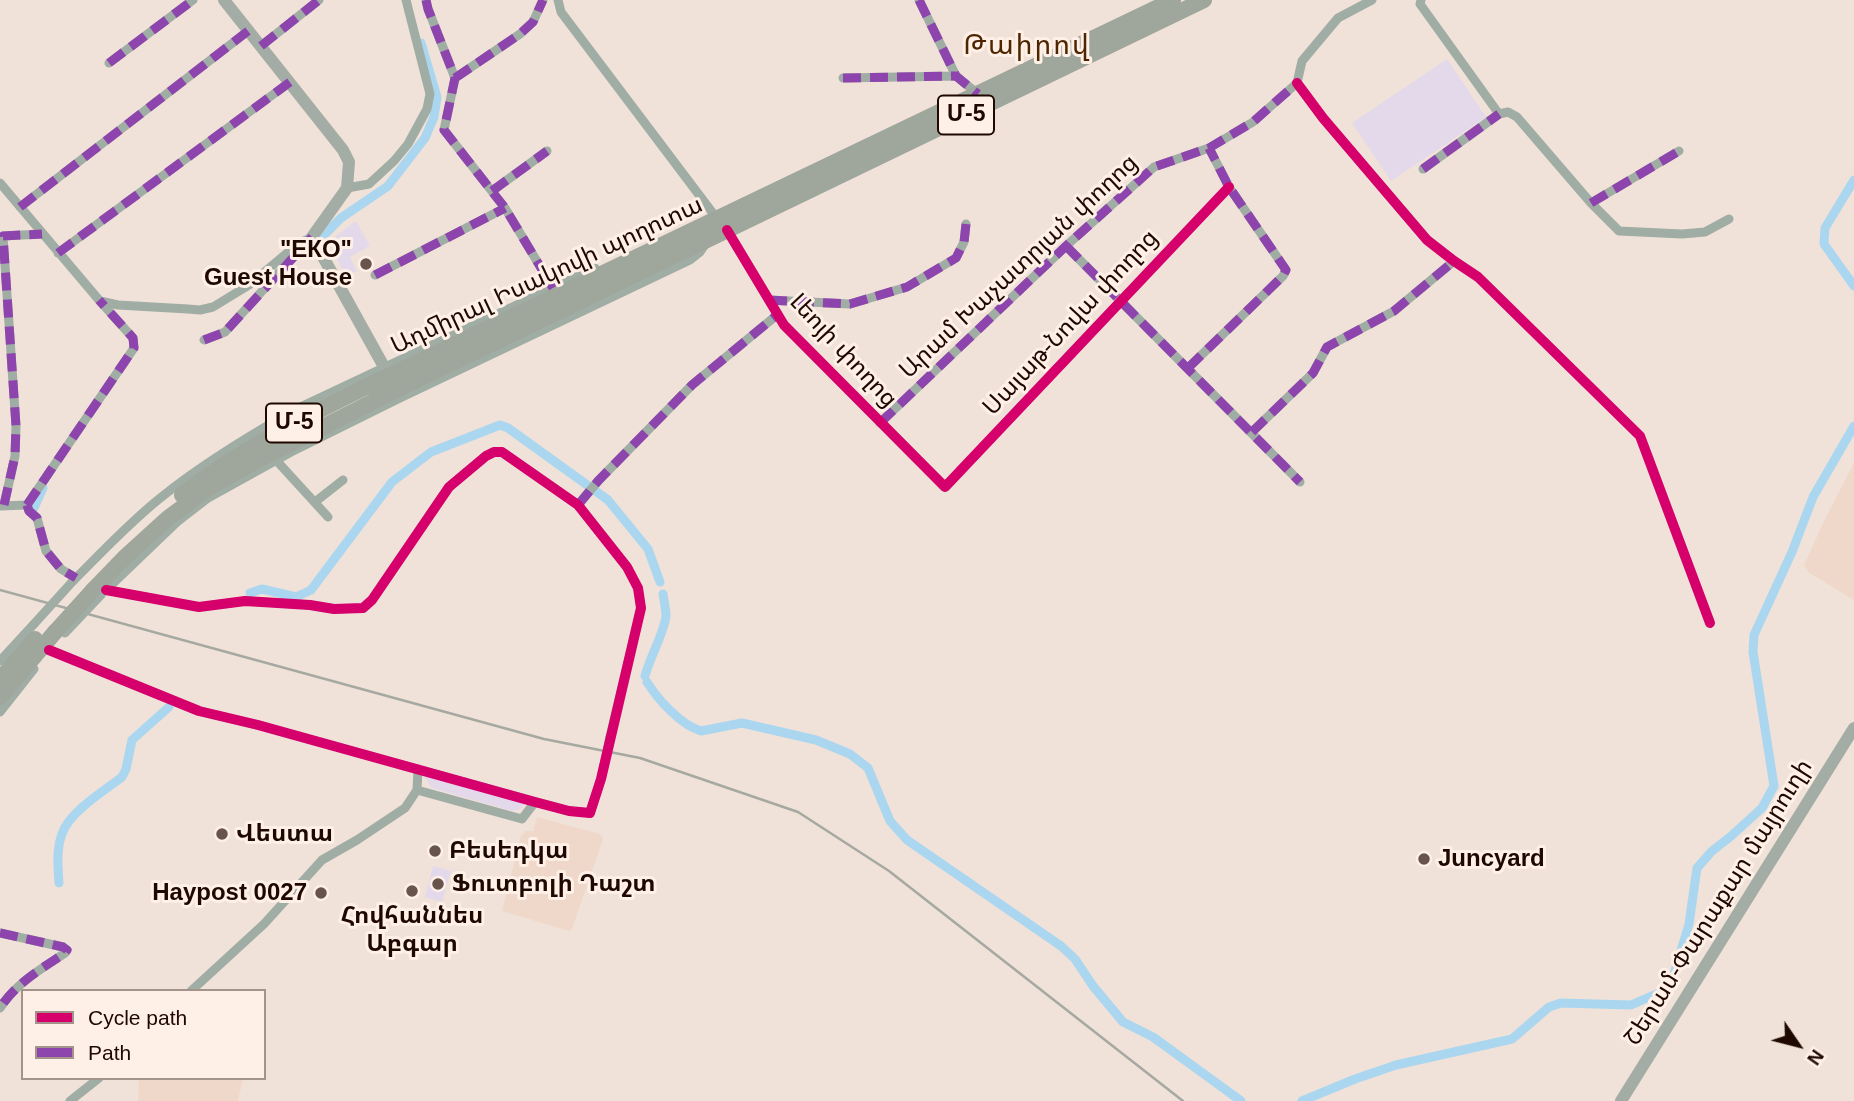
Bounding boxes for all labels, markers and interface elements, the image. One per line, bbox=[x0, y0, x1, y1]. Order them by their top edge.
district label: Թաիրով bbox=[964, 29, 1090, 63]
road number: Մ-5 bbox=[938, 96, 994, 134]
street label: Արամ Խաչատրյան փողոց bbox=[894, 149, 1144, 385]
street label: Ադմիրալ Իսակովի պողոտա bbox=[387, 191, 707, 361]
street label: Սայաթ-Նովա փողոց bbox=[977, 224, 1165, 422]
place label: "ЕКО" Guest House bbox=[204, 236, 352, 292]
marker: "ЕКО" Guest House bbox=[358, 256, 374, 272]
street label: Լեոյի փողոց bbox=[783, 288, 903, 414]
road number: Մ-5 bbox=[266, 404, 322, 442]
street label: Շերամ-Փարաքար մայրուղի bbox=[1619, 755, 1819, 1051]
place label: Վեստա bbox=[236, 820, 333, 848]
marker: Վեստա bbox=[214, 826, 230, 842]
place label: Բեսեդկա bbox=[449, 837, 568, 865]
marker: Բեսեդկա bbox=[427, 843, 443, 859]
place label: Juncyard bbox=[1438, 845, 1545, 873]
marker: Juncyard bbox=[1416, 851, 1432, 867]
place label: Ֆուտբոլի Դաշտ bbox=[452, 870, 655, 898]
marker: Ֆուտբոլի Դաշտ bbox=[430, 876, 446, 892]
place label: Haypost 0027 bbox=[152, 879, 307, 907]
marker: Հովհաննես Աբգար bbox=[404, 883, 420, 899]
marker: Haypost 0027 bbox=[313, 885, 329, 901]
place label: Հովհաննես Աբգար bbox=[341, 902, 483, 958]
legend bbox=[21, 989, 266, 1080]
text: Cycle path bbox=[88, 1006, 187, 1029]
north arrow bbox=[1763, 1010, 1833, 1080]
text: Path bbox=[88, 1041, 131, 1064]
text: N bbox=[1803, 1046, 1828, 1069]

